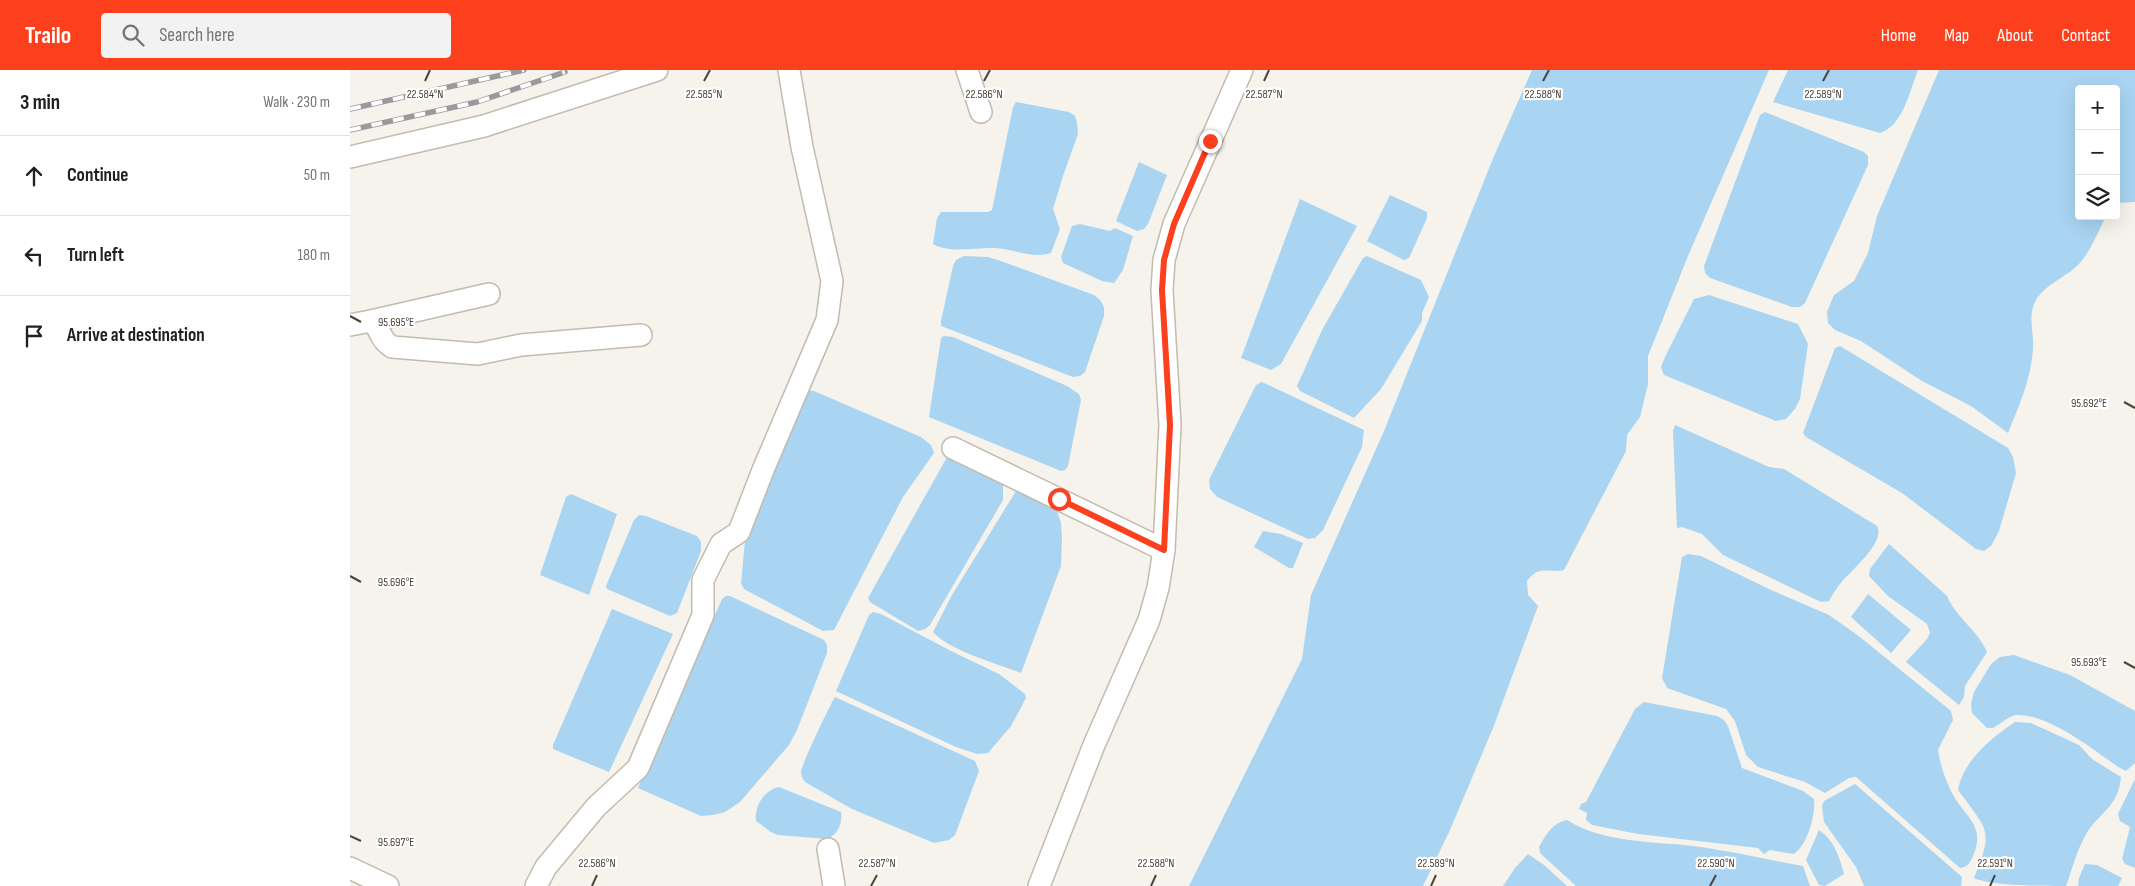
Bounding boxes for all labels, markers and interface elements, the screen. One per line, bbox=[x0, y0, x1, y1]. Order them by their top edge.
search box bbox=[101, 13, 451, 58]
text: Trailo bbox=[25, 21, 71, 50]
icon: search bbox=[119, 21, 147, 49]
text: Search here bbox=[159, 24, 235, 47]
text: Home bbox=[1881, 25, 1916, 46]
text: Map bbox=[1944, 25, 1969, 46]
text: About bbox=[1997, 25, 2033, 46]
text: Contact bbox=[2061, 25, 2110, 46]
map controls bbox=[2075, 85, 2120, 220]
button: + bbox=[2075, 85, 2120, 130]
text: 22.584°N bbox=[407, 87, 443, 102]
text: 22.585°N bbox=[686, 87, 722, 102]
text: 22.586°N bbox=[965, 87, 1003, 102]
text: 22.587°N bbox=[1245, 87, 1283, 102]
text: 22.588°N bbox=[1525, 87, 1561, 102]
text: 22.589°N bbox=[1804, 87, 1842, 102]
text: 3 min bbox=[20, 90, 60, 115]
text: Walk · 230 m bbox=[263, 93, 330, 112]
route end bbox=[1199, 130, 1222, 153]
button: − bbox=[2075, 130, 2120, 175]
icon: ahead bbox=[20, 162, 48, 190]
text: Continue bbox=[67, 164, 128, 187]
text: 50 m bbox=[304, 166, 330, 185]
button: layers bbox=[2075, 175, 2120, 220]
icon: left bbox=[20, 242, 48, 270]
text: Turn left bbox=[67, 244, 124, 267]
text: 180 m bbox=[297, 246, 330, 265]
text: 95.695°E bbox=[378, 315, 414, 330]
icon: arrive bbox=[20, 322, 48, 350]
text: Arrive at destination bbox=[67, 324, 205, 347]
text: 95.692°E bbox=[2071, 396, 2107, 411]
route start bbox=[1048, 488, 1071, 511]
text: 95.696°E bbox=[378, 575, 414, 590]
text: 95.693°E bbox=[2071, 655, 2107, 670]
text: 95.697°E bbox=[378, 835, 414, 850]
text: 22.586°N bbox=[578, 856, 616, 871]
text: 22.587°N bbox=[858, 856, 896, 871]
text: 22.588°N bbox=[1138, 856, 1174, 871]
text: 22.589°N bbox=[1417, 856, 1455, 871]
text: 22.590°N bbox=[1697, 856, 1735, 871]
text: 22.591°N bbox=[1977, 856, 2013, 871]

